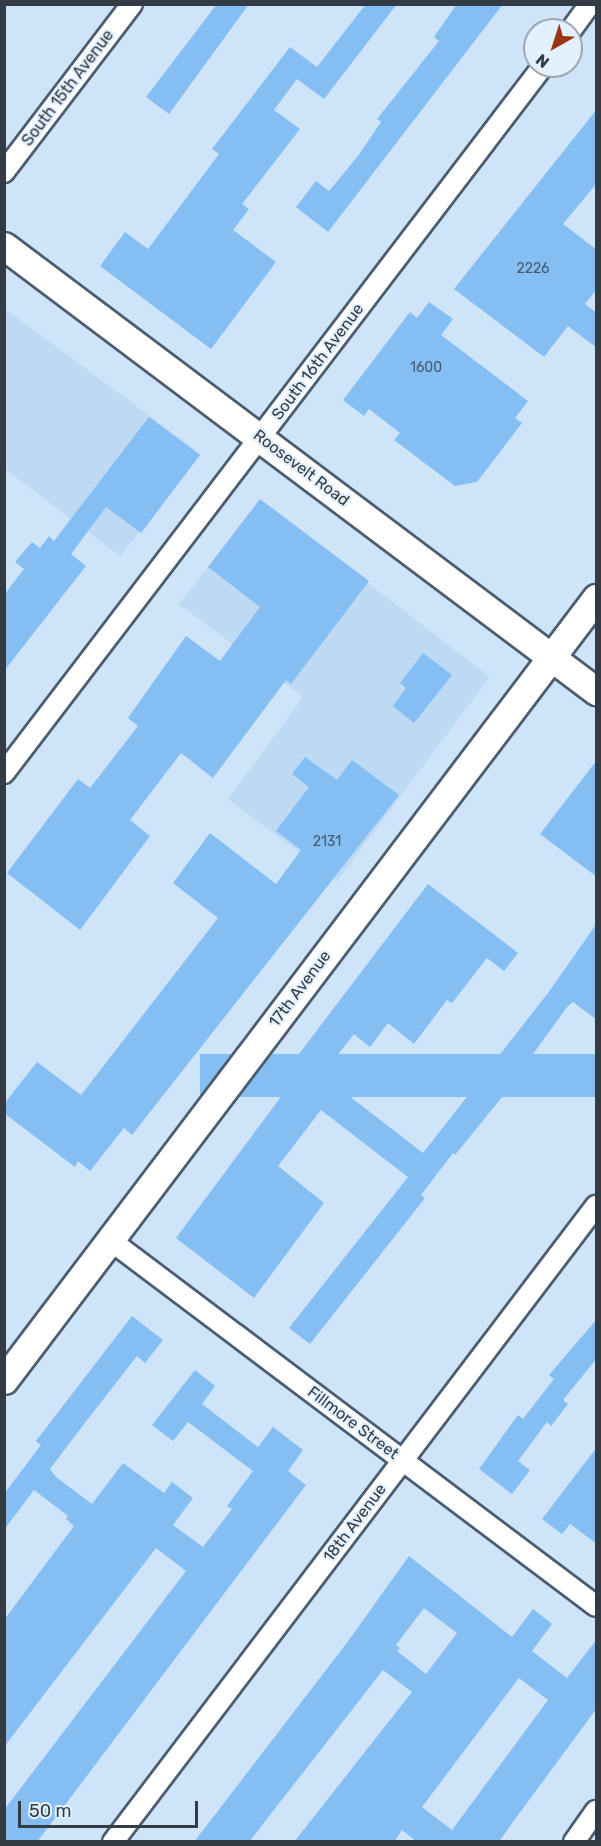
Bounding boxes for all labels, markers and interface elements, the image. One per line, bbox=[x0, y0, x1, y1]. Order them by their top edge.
north arrow bbox=[523, 18, 583, 78]
street label: South 15th Avenue bbox=[18, 26, 118, 150]
text: N bbox=[532, 50, 553, 72]
house number: 2226 bbox=[516, 261, 550, 277]
street label: South 16th Avenue bbox=[268, 300, 368, 424]
house number: 1600 bbox=[410, 360, 442, 376]
street label: Roosevelt Road bbox=[249, 426, 353, 510]
house number: 2131 bbox=[313, 834, 341, 850]
street label: 17th Avenue bbox=[265, 947, 335, 1031]
street label: Fillmore Street bbox=[304, 1382, 402, 1464]
street label: 18th Avenue bbox=[319, 1480, 391, 1566]
scale bar bbox=[21, 1789, 201, 1827]
text: 50 m bbox=[29, 1800, 72, 1822]

